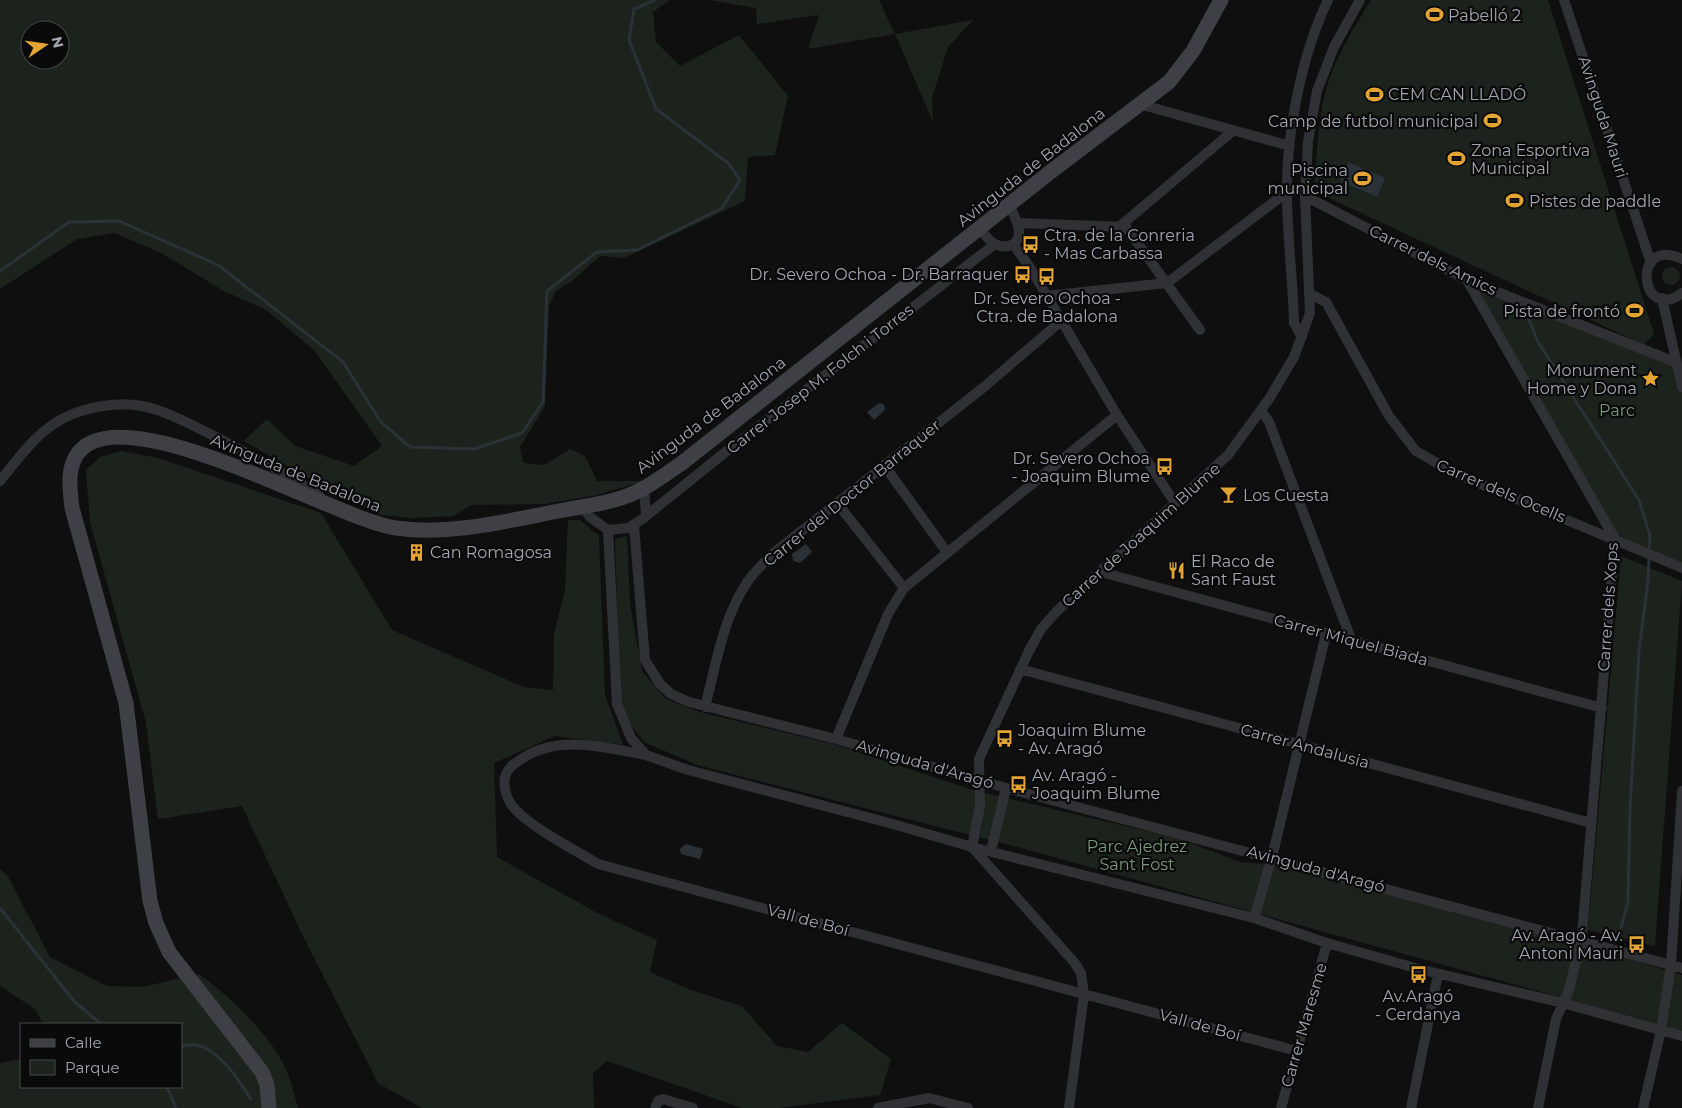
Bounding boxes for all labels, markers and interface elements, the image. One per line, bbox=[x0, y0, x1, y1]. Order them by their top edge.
sports icon: Pabelló 2 bbox=[1424, 5, 1444, 25]
place label: Pabelló 2 bbox=[1448, 6, 1521, 25]
north arrow bbox=[20, 20, 70, 70]
text: N bbox=[48, 35, 68, 50]
street label: Avinguda Mauri bbox=[1574, 54, 1632, 180]
sports icon: CEM CAN LLADÓ bbox=[1364, 84, 1384, 104]
place label: CEM CAN LLADÓ bbox=[1388, 85, 1526, 104]
street label: Avinguda de Badalona bbox=[953, 103, 1109, 231]
sports icon: Camp de futbol municipal bbox=[1482, 111, 1502, 131]
place label: Camp de futbol municipal bbox=[1268, 112, 1478, 131]
place label: Zona Esportiva Municipal bbox=[1471, 141, 1590, 178]
sports icon: Zona Esportiva Municipal bbox=[1447, 149, 1467, 169]
place label: Piscina municipal bbox=[1267, 161, 1348, 198]
sports icon: Piscina municipal bbox=[1352, 169, 1372, 189]
sports icon: Pistes de paddle bbox=[1505, 191, 1525, 211]
place label: Pistes de paddle bbox=[1529, 192, 1661, 211]
street label: Carrer dels Amics bbox=[1366, 221, 1500, 299]
place label: Ctra. de la Conreria - Mas Carbassa bbox=[1044, 226, 1195, 263]
bus stop icon: Ctra. de la Conreria - Mas Carbassa bbox=[1020, 234, 1040, 254]
bus stop icon: Dr. Severo Ochoa - Dr. Barraquer bbox=[1013, 264, 1033, 284]
place label: Dr. Severo Ochoa - Dr. Barraquer bbox=[749, 265, 1009, 284]
bus stop icon: Dr. Severo Ochoa - Ctra. de Badalona bbox=[1037, 267, 1057, 287]
place label: Dr. Severo Ochoa - Ctra. de Badalona bbox=[973, 289, 1121, 326]
street label: Carrer Josep M. Folch i Torres bbox=[723, 300, 917, 458]
sports icon: Pista de frontó bbox=[1624, 301, 1644, 321]
place label: Pista de frontó bbox=[1503, 302, 1620, 321]
street label: Avinguda de Badalona bbox=[633, 353, 789, 477]
place label: Monument Home y Dona bbox=[1527, 361, 1637, 398]
place icon: Monument Home y Dona bbox=[1641, 369, 1661, 389]
park label: Parc bbox=[1599, 401, 1635, 420]
street label: Carrer del Doctor Barraquer bbox=[760, 416, 944, 570]
street label: Avinguda de Badalona bbox=[208, 430, 384, 516]
place label: Dr. Severo Ochoa - Joaquim Blume bbox=[1011, 449, 1150, 486]
street label: Carrer dels Ocells bbox=[1433, 455, 1569, 527]
bus stop icon: Dr. Severo Ochoa - Joaquim Blume bbox=[1154, 457, 1174, 477]
street label: Carrer de Joaquim Blume bbox=[1058, 459, 1224, 611]
bar icon: Los Cuesta bbox=[1219, 485, 1239, 505]
place label: Los Cuesta bbox=[1243, 486, 1329, 505]
building icon: Can Romagosa bbox=[406, 542, 426, 562]
street label: Carrer dels Xops bbox=[1594, 542, 1622, 672]
place label: Can Romagosa bbox=[430, 543, 552, 562]
place label: El Raco de Sant Faust bbox=[1191, 552, 1277, 589]
restaurant icon: El Raco de Sant Faust bbox=[1167, 560, 1187, 580]
street label: Carrer Miquel Biada bbox=[1272, 610, 1430, 670]
street label: Carrer Andalusia bbox=[1238, 720, 1372, 772]
place label: Joaquim Blume - Av. Aragó bbox=[1017, 721, 1146, 758]
bus stop icon: Joaquim Blume - Av. Aragó bbox=[994, 729, 1014, 749]
street label: Avinguda d'Aragó bbox=[854, 735, 996, 793]
place label: Av. Aragó - Joaquim Blume bbox=[1031, 766, 1160, 803]
bus stop icon: Av. Aragó - Joaquim Blume bbox=[1008, 774, 1028, 794]
park label: Parc Ajedrez Sant Fost bbox=[1087, 837, 1187, 874]
street label: Avinguda d'Aragó bbox=[1245, 841, 1387, 897]
street label: Vall de Boí bbox=[765, 900, 852, 940]
place label: Av. Aragó - Av. Antoni Mauri bbox=[1511, 926, 1623, 963]
bus stop icon: Av. Aragó - Av. Antoni Mauri bbox=[1627, 934, 1647, 954]
street label: Carrer Maresme bbox=[1277, 961, 1331, 1089]
bus stop icon: Av.Aragó - Cerdanya bbox=[1408, 965, 1428, 985]
place label: Av.Aragó - Cerdanya bbox=[1375, 987, 1461, 1024]
street label: Vall de Boí bbox=[1157, 1005, 1244, 1045]
legend bbox=[20, 1023, 182, 1088]
text: Calle bbox=[65, 1033, 102, 1052]
text: Parque bbox=[65, 1058, 120, 1077]

